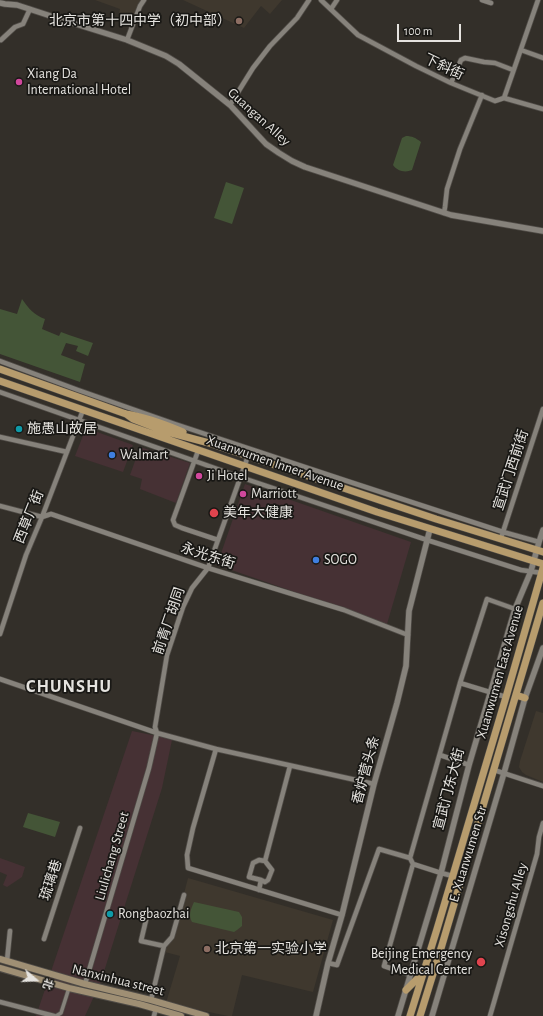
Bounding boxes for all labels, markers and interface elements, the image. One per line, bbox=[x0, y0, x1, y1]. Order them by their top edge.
place label: 北京市第十四中学（初中部） bbox=[49, 13, 231, 29]
marker: 北京市第十四中学（初中部） bbox=[234, 16, 244, 26]
scale bar bbox=[399, 16, 463, 42]
text: 100 m bbox=[404, 25, 432, 37]
street label: 下斜街 bbox=[421, 51, 467, 83]
place label: Xiang Da International Hotel bbox=[27, 66, 131, 98]
marker: Xiang Da International Hotel bbox=[14, 77, 24, 87]
street label: Guangan Alley bbox=[224, 84, 294, 150]
place label: 施愚山故居 bbox=[27, 421, 97, 437]
marker: 施愚山故居 bbox=[14, 424, 24, 434]
street label: 宣武门西前街 bbox=[490, 427, 532, 513]
street label: Xuanwumen Inner Avenue bbox=[204, 432, 346, 494]
place label: Walmart bbox=[120, 447, 168, 463]
marker: Walmart bbox=[107, 450, 117, 460]
place label: Ji Hotel bbox=[207, 468, 247, 484]
marker: Ji Hotel bbox=[194, 471, 204, 481]
place label: Marriott bbox=[251, 486, 296, 502]
street label: 西草厂街 bbox=[11, 488, 47, 546]
marker: Marriott bbox=[238, 489, 248, 499]
place label: 美年大健康 bbox=[223, 505, 293, 521]
marker: 美年大健康 bbox=[208, 507, 220, 519]
street label: 永光东街 bbox=[179, 539, 237, 573]
place label: SOGO bbox=[324, 552, 357, 568]
marker: SOGO bbox=[311, 555, 321, 565]
street label: 前青厂胡同 bbox=[150, 585, 188, 657]
street label: Xuanwumen East Avenue bbox=[473, 603, 527, 741]
district label: CHUNSHU bbox=[26, 676, 112, 698]
street label: 香炉营头条 bbox=[349, 734, 383, 806]
street label: 宣武门东大街 bbox=[430, 746, 468, 832]
street label: E. Xuanwumen Str bbox=[445, 804, 491, 904]
street label: Liulichang Street bbox=[91, 810, 133, 902]
street label: 琉璃巷 bbox=[37, 857, 65, 903]
street label: Xisongshu Alley bbox=[491, 861, 531, 949]
place label: Rongbaozhai bbox=[118, 906, 189, 922]
marker: Rongbaozhai bbox=[105, 909, 115, 919]
place label: 北京第一实验小学 bbox=[215, 941, 327, 957]
marker: 北京第一实验小学 bbox=[202, 944, 212, 954]
place label: Beijing Emergency Medical Center bbox=[371, 946, 472, 978]
marker: Beijing Emergency Medical Center bbox=[475, 956, 487, 968]
north arrow bbox=[16, 960, 56, 1000]
street label: Nanxinhua street bbox=[70, 960, 166, 1000]
text: 北 bbox=[41, 977, 55, 991]

